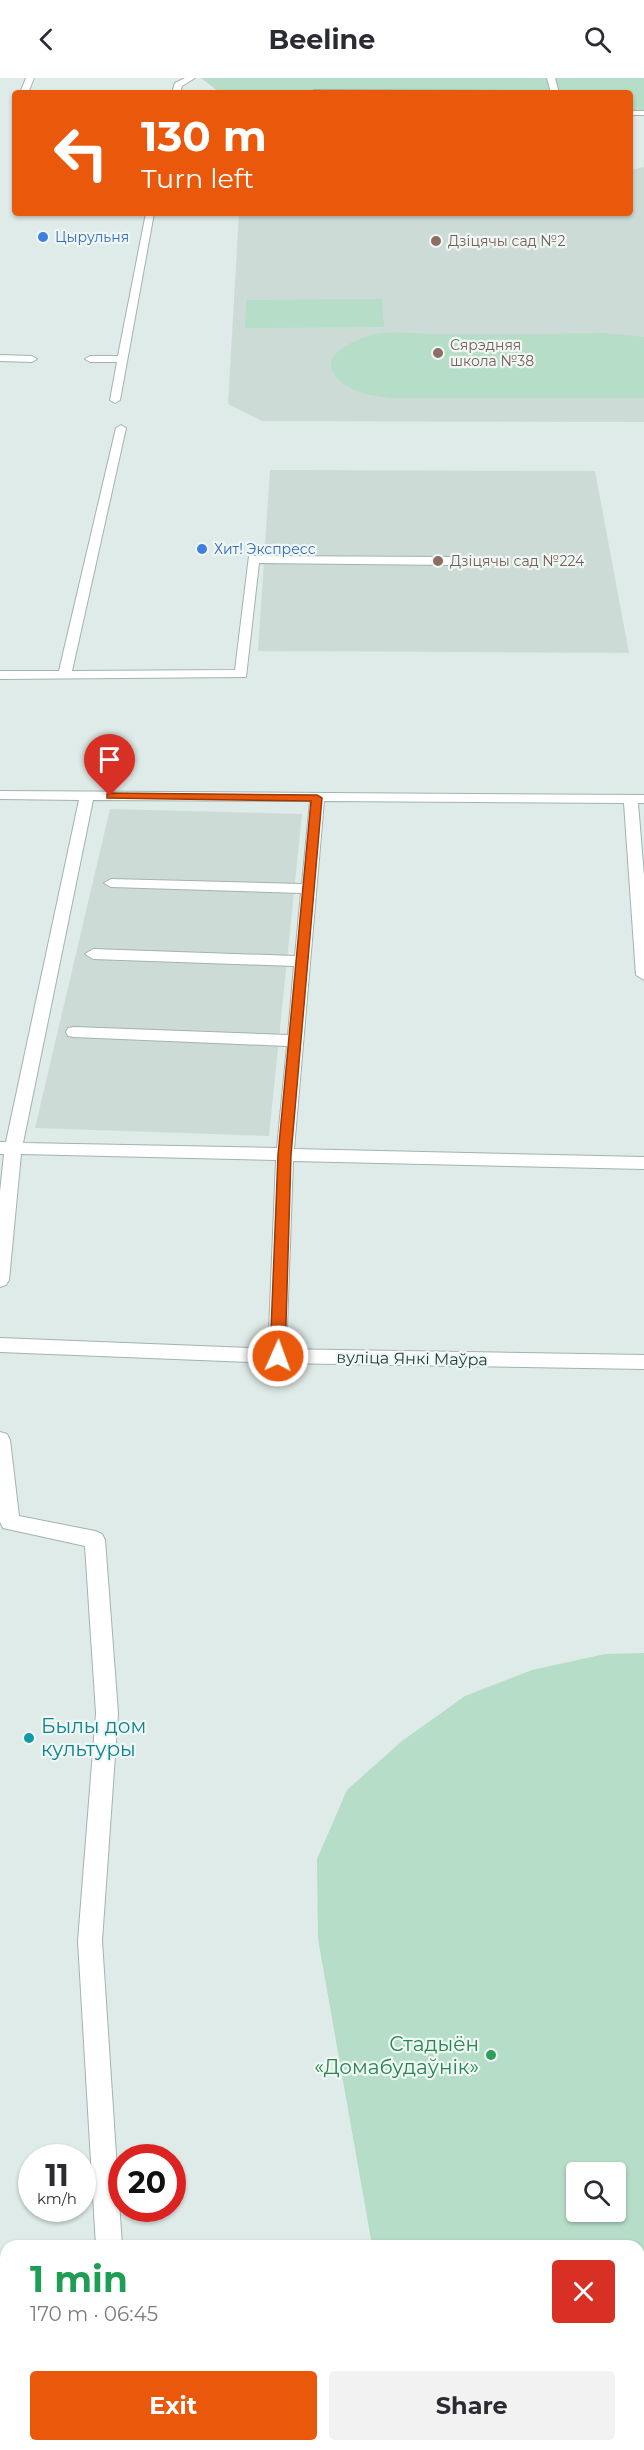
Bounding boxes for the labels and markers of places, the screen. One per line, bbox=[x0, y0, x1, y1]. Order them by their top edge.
place label: Цырульня bbox=[55, 228, 129, 246]
marker: Цырульня bbox=[36, 230, 50, 244]
place label: Дзіцячы сад №2 bbox=[448, 232, 565, 250]
marker: Дзіцячы сад №2 bbox=[429, 234, 443, 248]
place label: Сярэдняя школа №38 bbox=[450, 336, 534, 370]
marker: Сярэдняя школа №38 bbox=[431, 346, 445, 360]
place label: Хит! Экспресс bbox=[214, 540, 316, 558]
marker: Хит! Экспресс bbox=[195, 542, 209, 556]
place label: Дзіцячы сад №224 bbox=[450, 552, 585, 570]
marker: Дзіцячы сад №224 bbox=[431, 554, 445, 568]
pin bbox=[84, 734, 135, 796]
place label: Былы дом культуры bbox=[41, 1714, 146, 1761]
marker: Былы дом культуры bbox=[22, 1731, 36, 1745]
place label: Стадыён «Домабудаўнік» bbox=[314, 2032, 479, 2079]
marker: Стадыён «Домабудаўнік» bbox=[484, 2048, 498, 2062]

